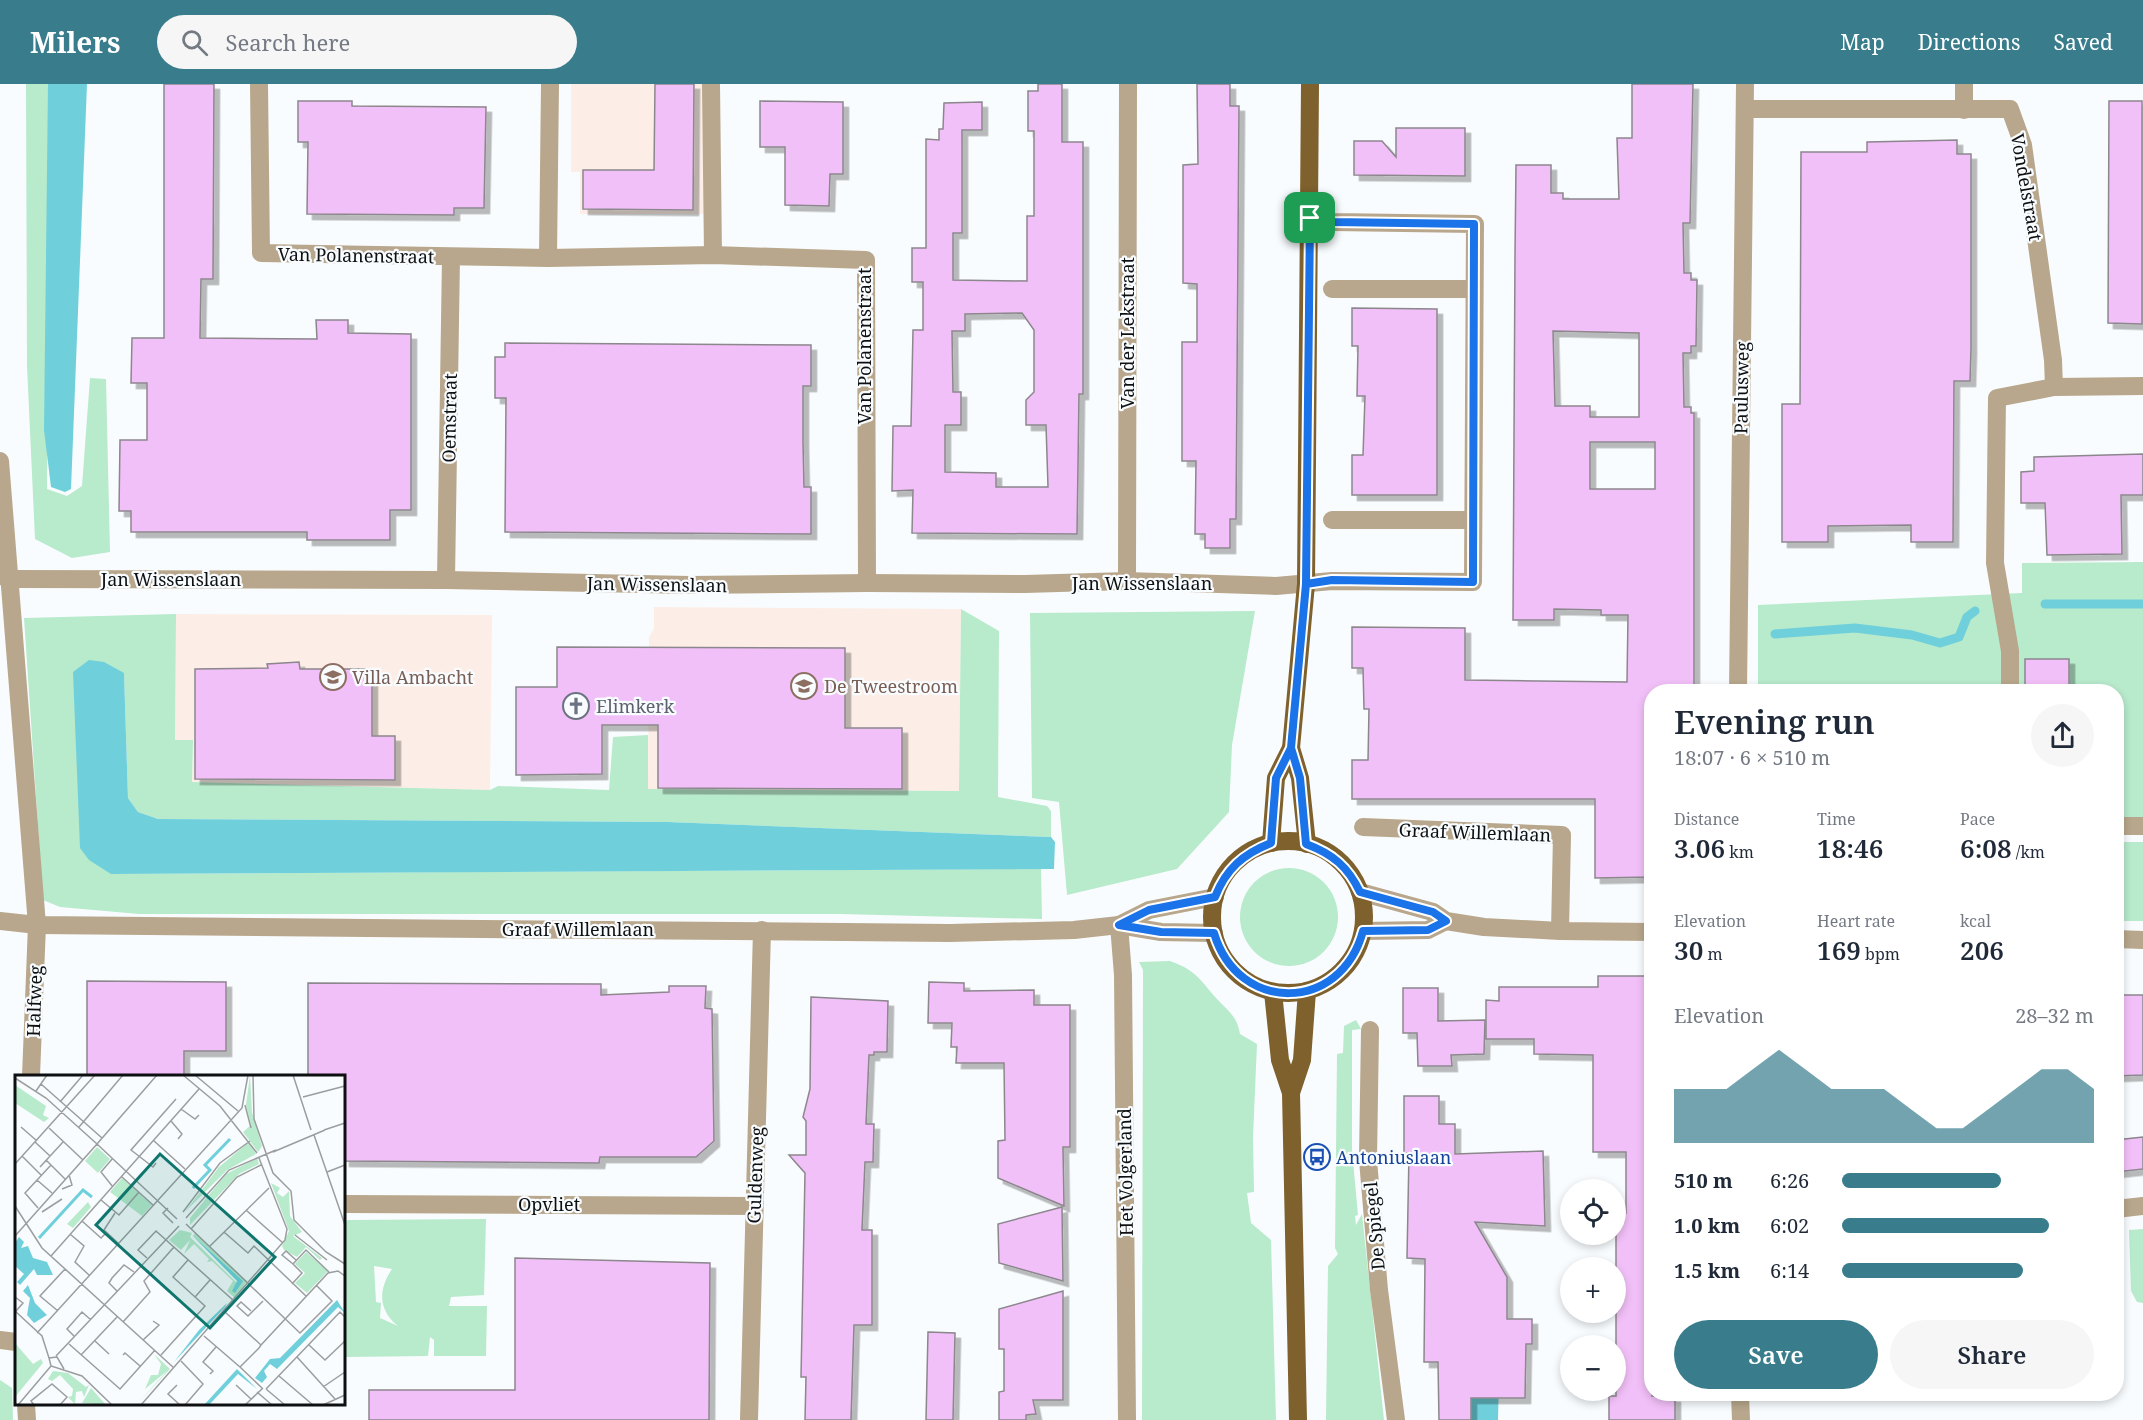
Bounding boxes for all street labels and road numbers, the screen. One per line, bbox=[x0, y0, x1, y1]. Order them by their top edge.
street label: Vondelstraat bbox=[2006, 131, 2048, 243]
street label: Van Polanenstraat bbox=[278, 242, 434, 268]
street label: Van der Lekstraat bbox=[1115, 257, 1139, 409]
street label: Van Polanenstraat bbox=[852, 268, 876, 424]
street label: Paulusweg bbox=[1728, 341, 1754, 434]
street label: Oemstraat bbox=[436, 373, 462, 463]
street label: Jan Wissenslaan bbox=[100, 567, 242, 591]
street label: Jan Wissenslaan bbox=[586, 571, 728, 597]
street label: Jan Wissenslaan bbox=[1071, 571, 1213, 595]
street label: Graaf Willemlaan bbox=[1398, 817, 1552, 847]
street label: Graaf Willemlaan bbox=[502, 917, 655, 941]
street label: Halfweg bbox=[21, 965, 47, 1037]
street label: Het Volgerland bbox=[1112, 1108, 1138, 1236]
street label: Guldenweg bbox=[741, 1126, 769, 1224]
street label: De Spiegel bbox=[1358, 1180, 1390, 1271]
street label: Opvliet bbox=[518, 1192, 580, 1216]

